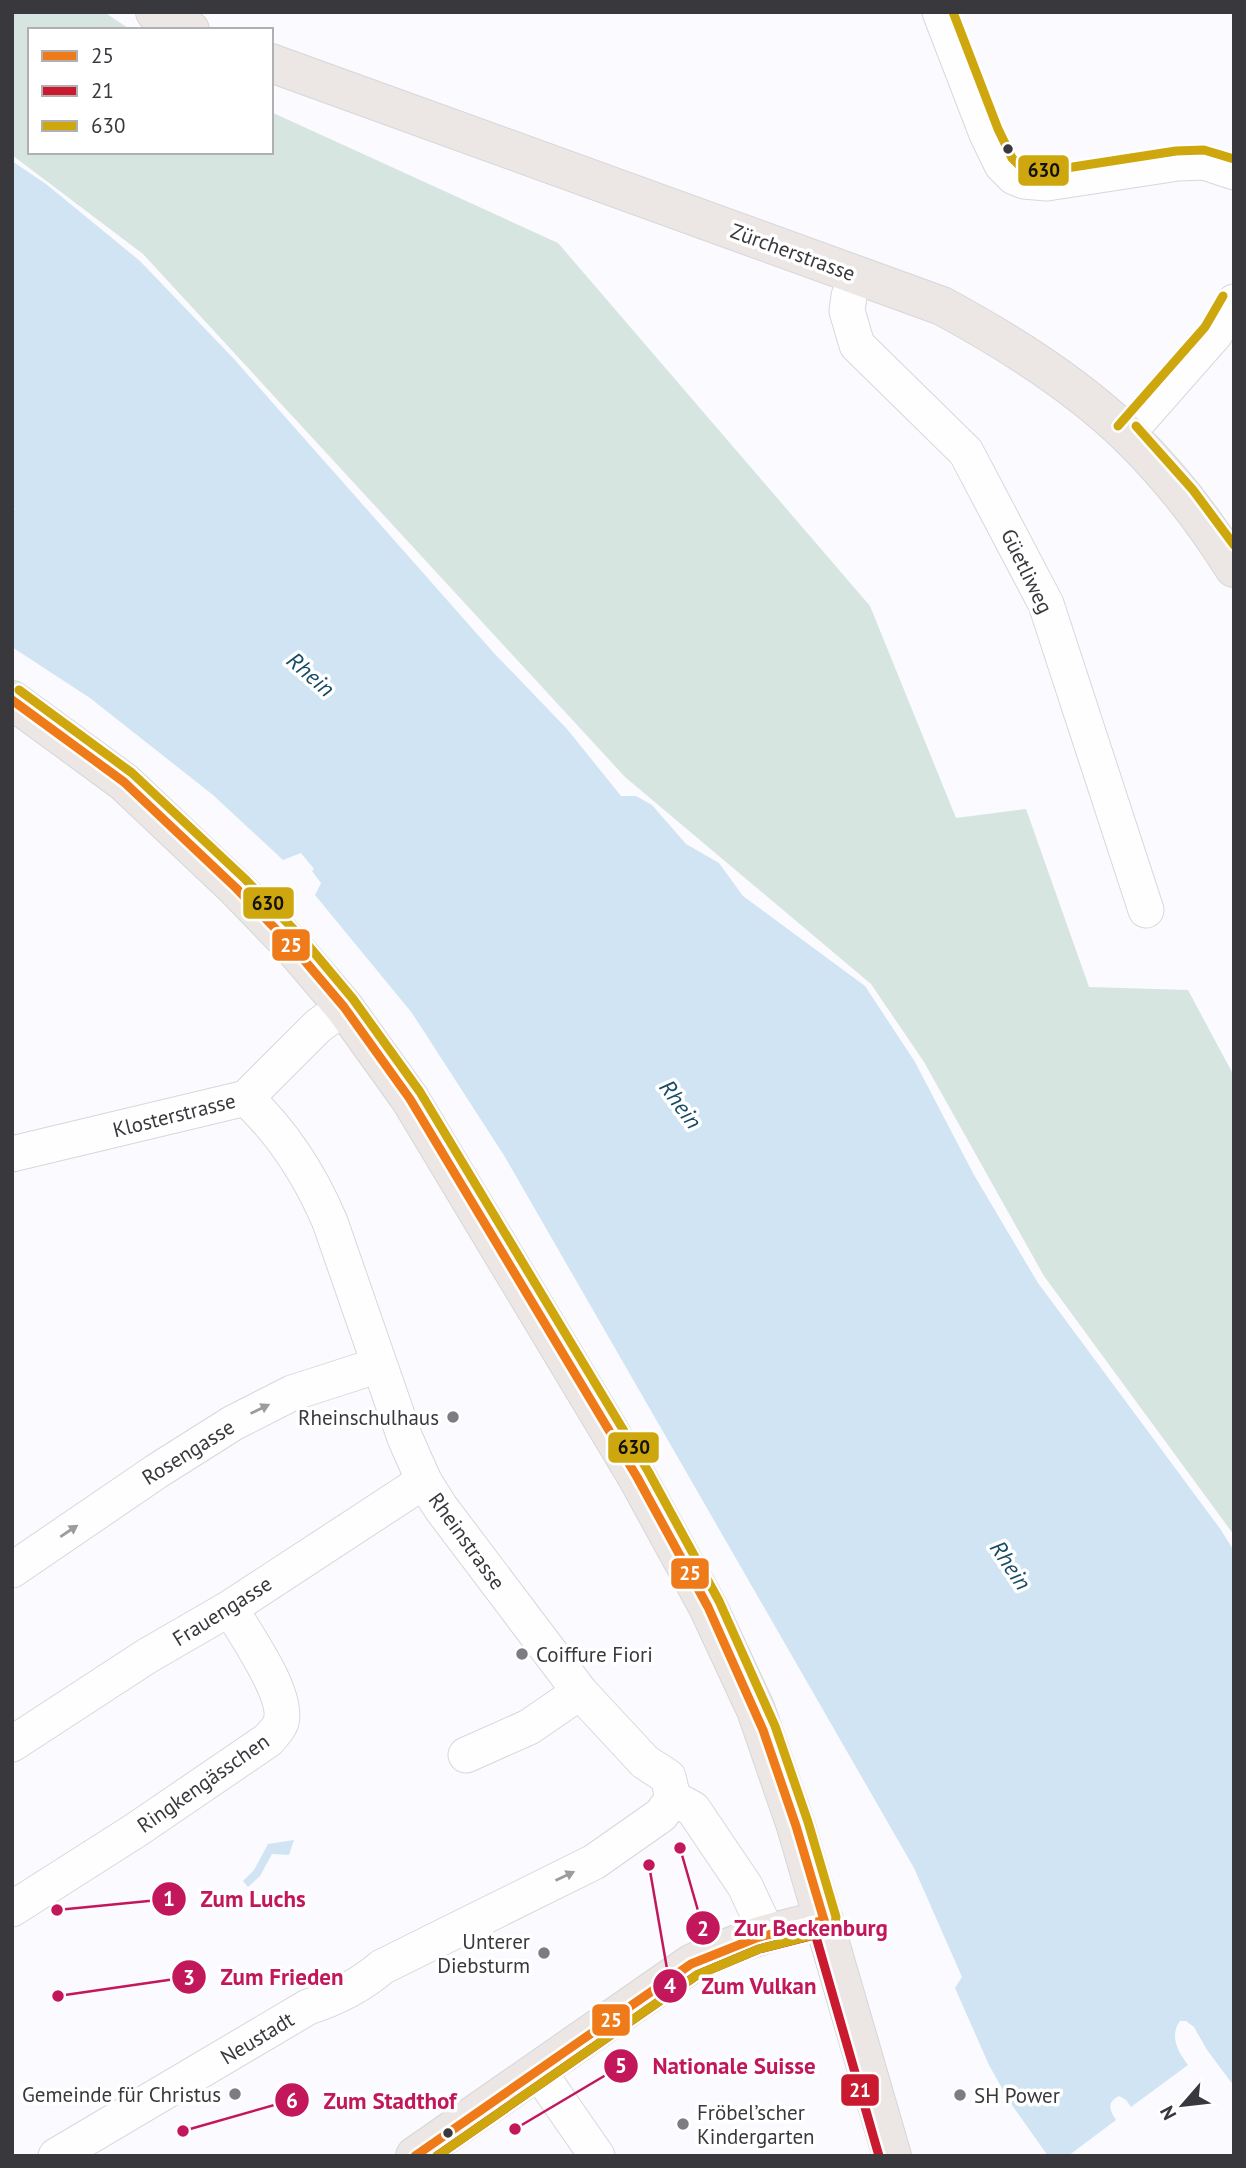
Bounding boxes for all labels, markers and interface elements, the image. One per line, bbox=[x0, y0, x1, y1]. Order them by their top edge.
legend bbox=[28, 28, 273, 154]
text: 25 bbox=[91, 42, 114, 69]
text: 21 bbox=[91, 77, 114, 104]
text: 630 bbox=[91, 112, 125, 139]
unlabelled marker bbox=[1001, 142, 1015, 156]
line badge: 630 bbox=[1017, 154, 1070, 187]
text: 630 bbox=[1028, 158, 1060, 182]
street label: Zürcherstrasse bbox=[727, 217, 859, 287]
street label: Güetliweg bbox=[995, 524, 1059, 618]
water label: Rhein bbox=[281, 645, 341, 703]
line badge: 630 bbox=[242, 886, 295, 920]
text: 630 bbox=[252, 891, 284, 915]
line badge: 25 bbox=[271, 928, 311, 962]
text: 25 bbox=[280, 933, 302, 957]
water label: Rhein bbox=[653, 1074, 709, 1134]
street label: Klosterstrasse bbox=[110, 1087, 238, 1143]
one-way arrow bbox=[250, 1403, 270, 1415]
place label: Rheinschulhaus bbox=[298, 1404, 439, 1431]
marker: Rheinschulhaus bbox=[445, 1409, 461, 1425]
street label: Rosengasse bbox=[137, 1413, 239, 1491]
line badge: 630 bbox=[607, 1431, 660, 1464]
text: 630 bbox=[618, 1435, 650, 1459]
street label: Rheinstrasse bbox=[423, 1487, 511, 1595]
one-way arrow bbox=[59, 1525, 78, 1538]
water label: Rhein bbox=[984, 1535, 1038, 1595]
line badge: 25 bbox=[670, 1557, 710, 1590]
text: 25 bbox=[679, 1561, 701, 1585]
street label: Frauengasse bbox=[167, 1570, 277, 1652]
place label: Coiffure Fiori bbox=[536, 1641, 653, 1668]
marker: Coiffure Fiori bbox=[514, 1646, 530, 1662]
street label: Ringkengässchen bbox=[132, 1727, 274, 1839]
one-way arrow bbox=[555, 1871, 575, 1882]
callout: Zum Luchs bbox=[151, 1877, 320, 1921]
text: Zum Luchs bbox=[200, 1884, 306, 1913]
text: 1 bbox=[163, 1885, 175, 1912]
callout: Zur Beckenburg bbox=[685, 1906, 902, 1950]
text: Zur Beckenburg bbox=[734, 1913, 888, 1942]
text: 2 bbox=[697, 1915, 709, 1942]
place label: Unterer Diebsturm bbox=[437, 1928, 530, 1979]
marker: Unterer Diebsturm bbox=[536, 1945, 552, 1961]
callout: Zum Frieden bbox=[171, 1955, 358, 1999]
text: Zum Frieden bbox=[220, 1962, 344, 1991]
text: 3 bbox=[183, 1964, 195, 1991]
callout: Zum Vulkan bbox=[652, 1964, 831, 2008]
text: Zum Vulkan bbox=[701, 1971, 817, 2000]
text: 4 bbox=[664, 1972, 676, 1999]
line badge: 25 bbox=[591, 2003, 631, 2037]
street label: Neustadt bbox=[215, 2006, 299, 2070]
text: 25 bbox=[600, 2008, 622, 2032]
callout: Nationale Suisse bbox=[603, 2044, 829, 2088]
text: Nationale Suisse bbox=[652, 2051, 816, 2080]
text: 5 bbox=[615, 2052, 627, 2079]
north arrow bbox=[1148, 2070, 1218, 2140]
line badge: 21 bbox=[840, 2073, 880, 2107]
callout: Zum Stadthof bbox=[274, 2078, 470, 2122]
text: 21 bbox=[849, 2078, 871, 2102]
place label: Gemeinde für Christus bbox=[22, 2081, 221, 2108]
place label: SH Power bbox=[974, 2082, 1060, 2109]
marker: Gemeinde für Christus bbox=[227, 2086, 243, 2102]
text: Zum Stadthof bbox=[324, 2086, 458, 2115]
text: 6 bbox=[286, 2087, 298, 2114]
marker: SH Power bbox=[952, 2087, 968, 2103]
place label: Fröbel’scher Kindergarten bbox=[697, 2099, 815, 2150]
text: N bbox=[1154, 2102, 1182, 2124]
marker: Fröbel’scher Kindergarten bbox=[675, 2116, 691, 2132]
unlabelled marker bbox=[441, 2126, 455, 2140]

